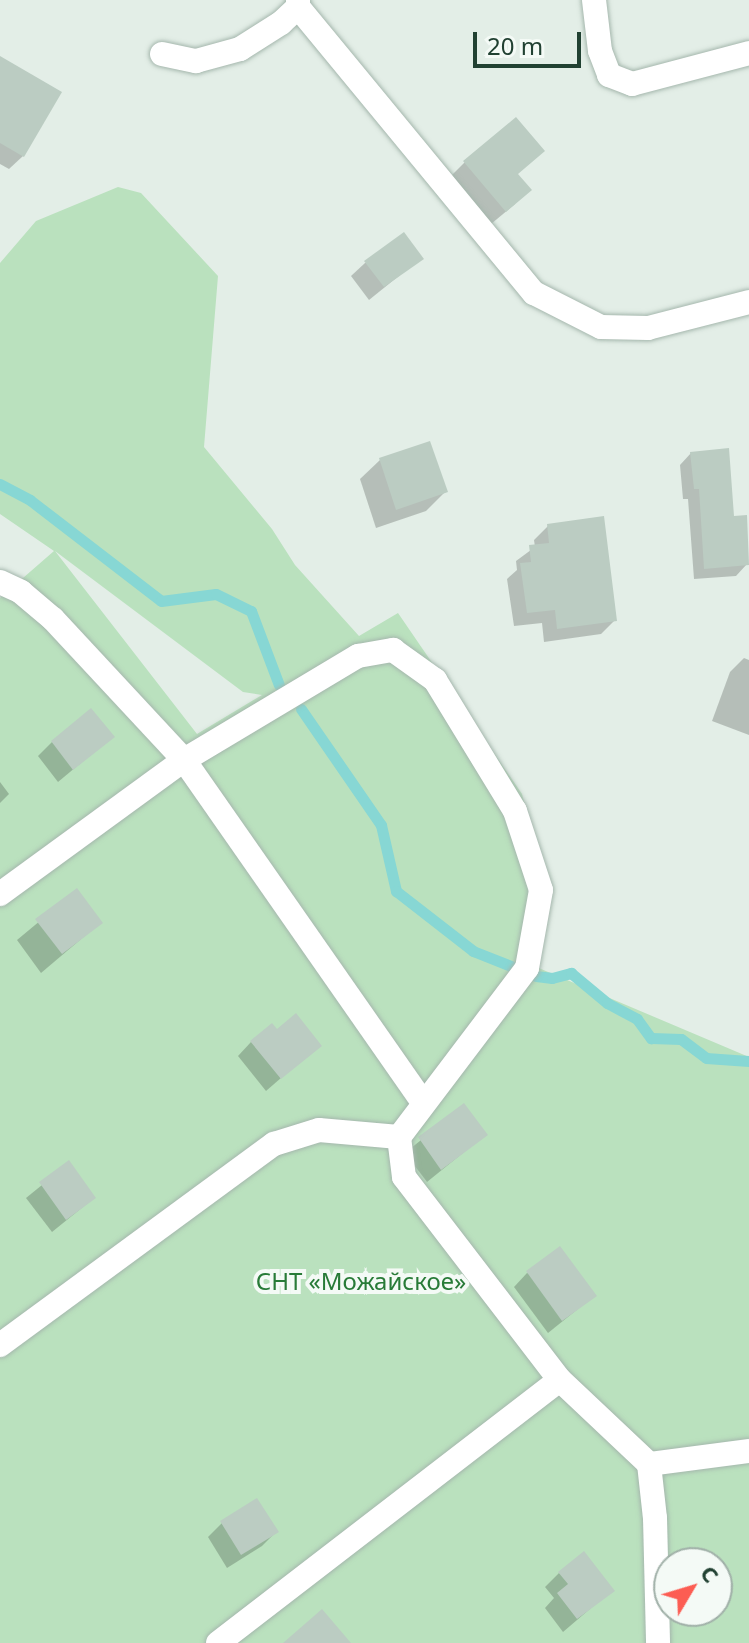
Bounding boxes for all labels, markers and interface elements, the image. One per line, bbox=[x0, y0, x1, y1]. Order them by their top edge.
scale bar bbox=[477, 16, 585, 66]
text: 20 m bbox=[487, 29, 543, 62]
park label: СНТ «Можайское» bbox=[256, 1267, 466, 1295]
north arrow bbox=[653, 1547, 733, 1627]
text: С bbox=[694, 1559, 727, 1588]

